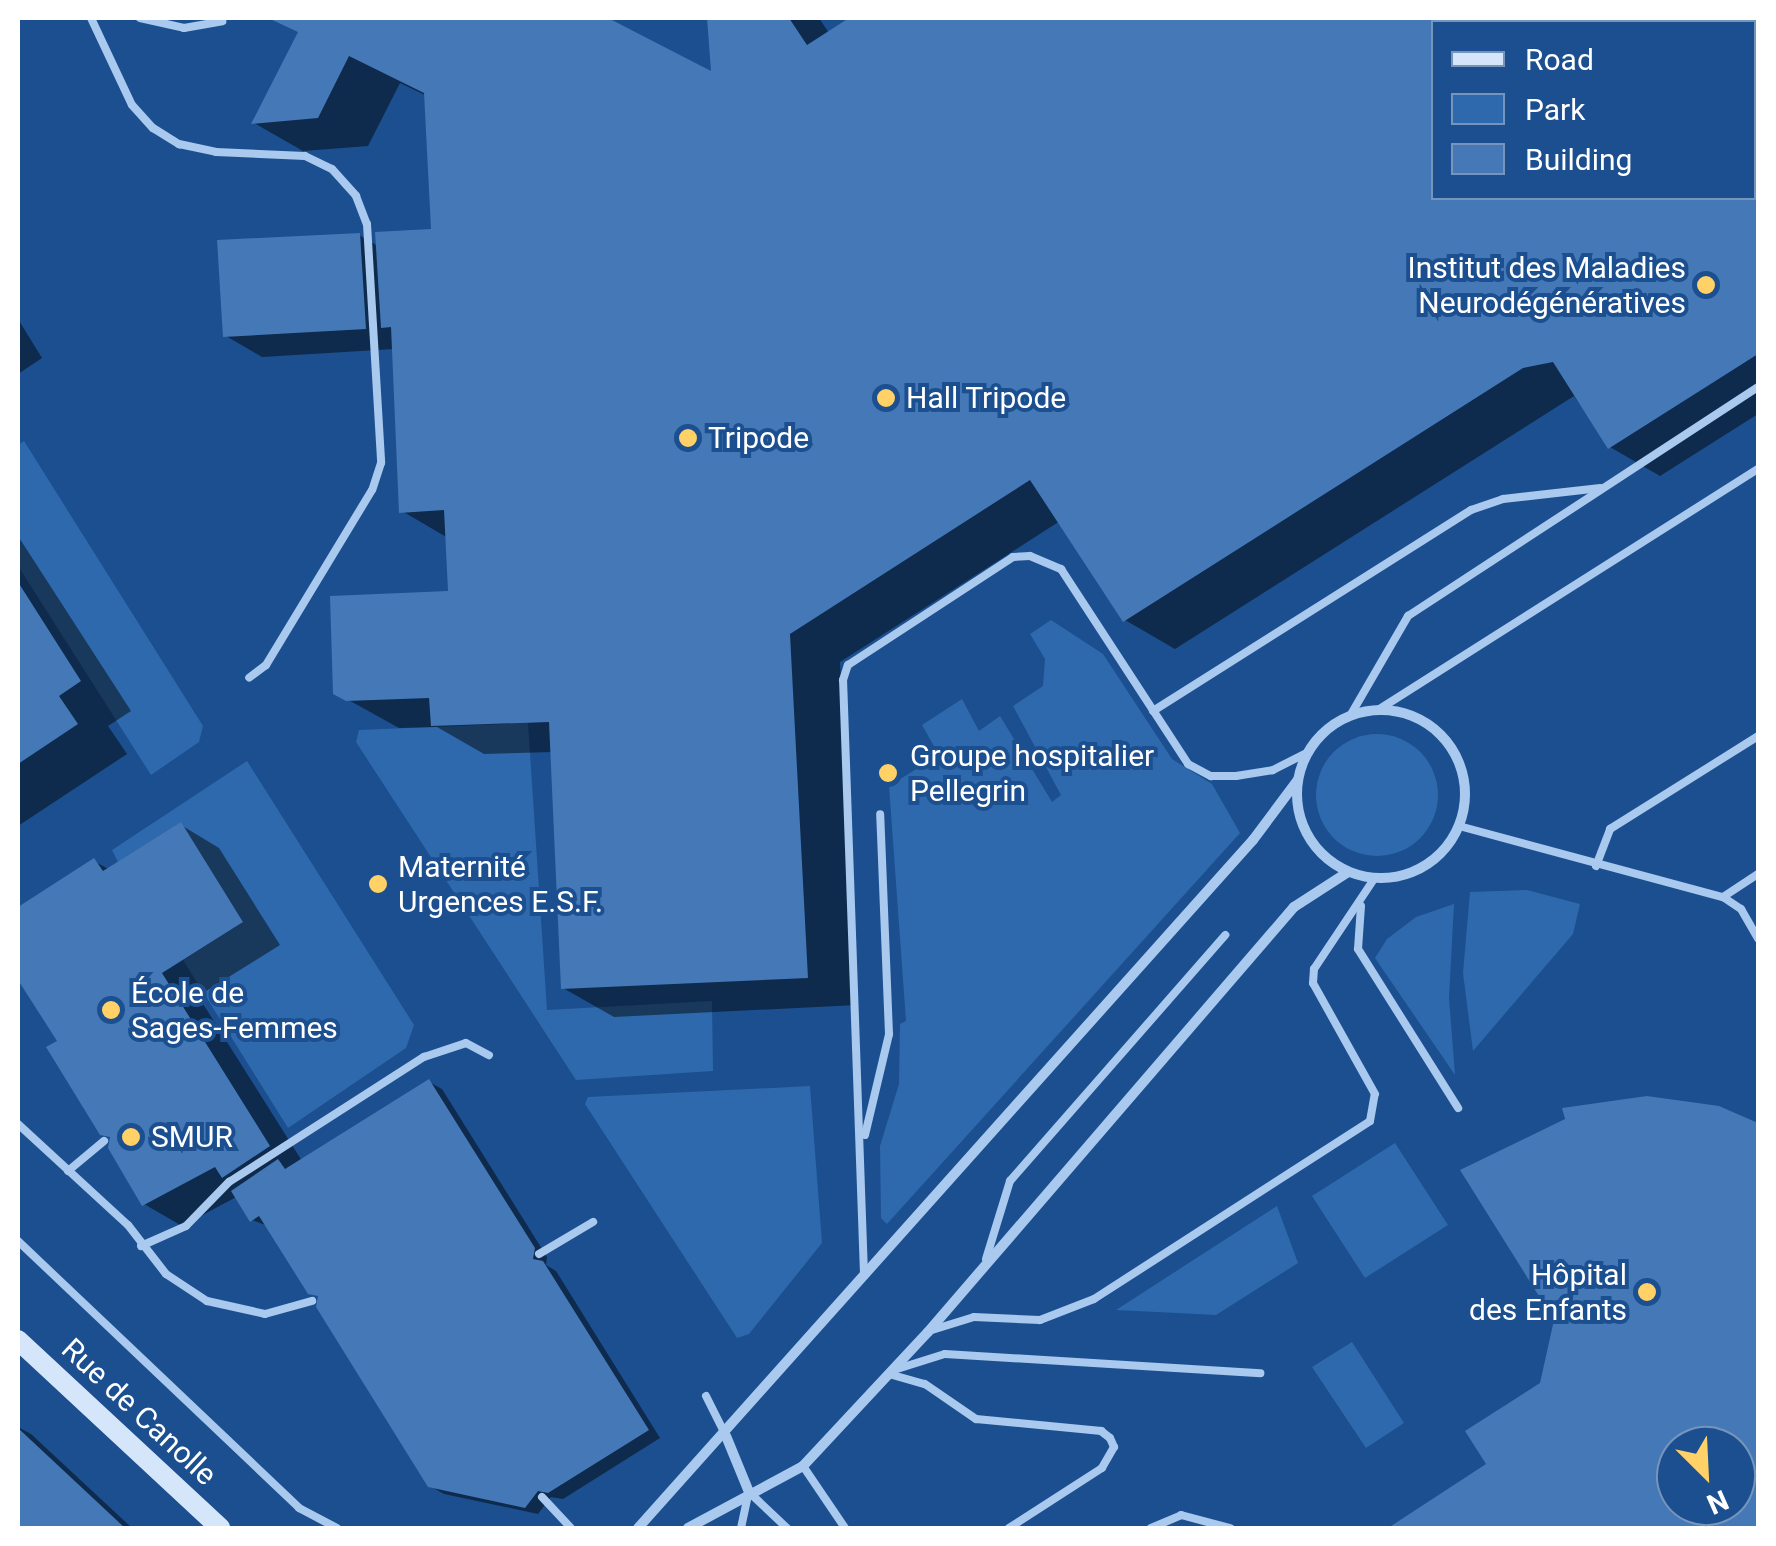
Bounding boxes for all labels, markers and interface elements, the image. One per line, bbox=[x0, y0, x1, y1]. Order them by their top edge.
legend bbox=[1431, 20, 1756, 200]
text: Road bbox=[1525, 42, 1594, 77]
text: Park bbox=[1525, 92, 1585, 127]
text: Building bbox=[1525, 142, 1632, 177]
place label: Institut des Maladies Neurodégénératives bbox=[1408, 250, 1686, 320]
marker: Institut des Maladies Neurodégénératives bbox=[1695, 274, 1717, 296]
place label: Hall Tripode bbox=[906, 380, 1067, 416]
marker: Hall Tripode bbox=[875, 387, 897, 409]
place label: Tripode bbox=[708, 420, 809, 456]
marker: Tripode bbox=[677, 427, 699, 449]
place label: Groupe hospitalier Pellegrin bbox=[910, 738, 1154, 808]
marker: Groupe hospitalier Pellegrin bbox=[875, 760, 901, 786]
place label: Maternité Urgences E.S.F. bbox=[398, 849, 603, 920]
marker: Maternité Urgences E.S.F. bbox=[367, 873, 389, 895]
place label: École de Sages-Femmes bbox=[131, 975, 338, 1046]
marker: École de Sages-Femmes bbox=[100, 999, 122, 1021]
place label: SMUR bbox=[151, 1119, 233, 1155]
marker: SMUR bbox=[120, 1126, 142, 1148]
place label: Hôpital des Enfants bbox=[1469, 1257, 1627, 1328]
marker: Hôpital des Enfants bbox=[1636, 1281, 1658, 1303]
street label: Rue de Canolle bbox=[54, 1331, 224, 1493]
north arrow bbox=[1656, 1426, 1756, 1526]
text: N bbox=[1702, 1483, 1733, 1521]

